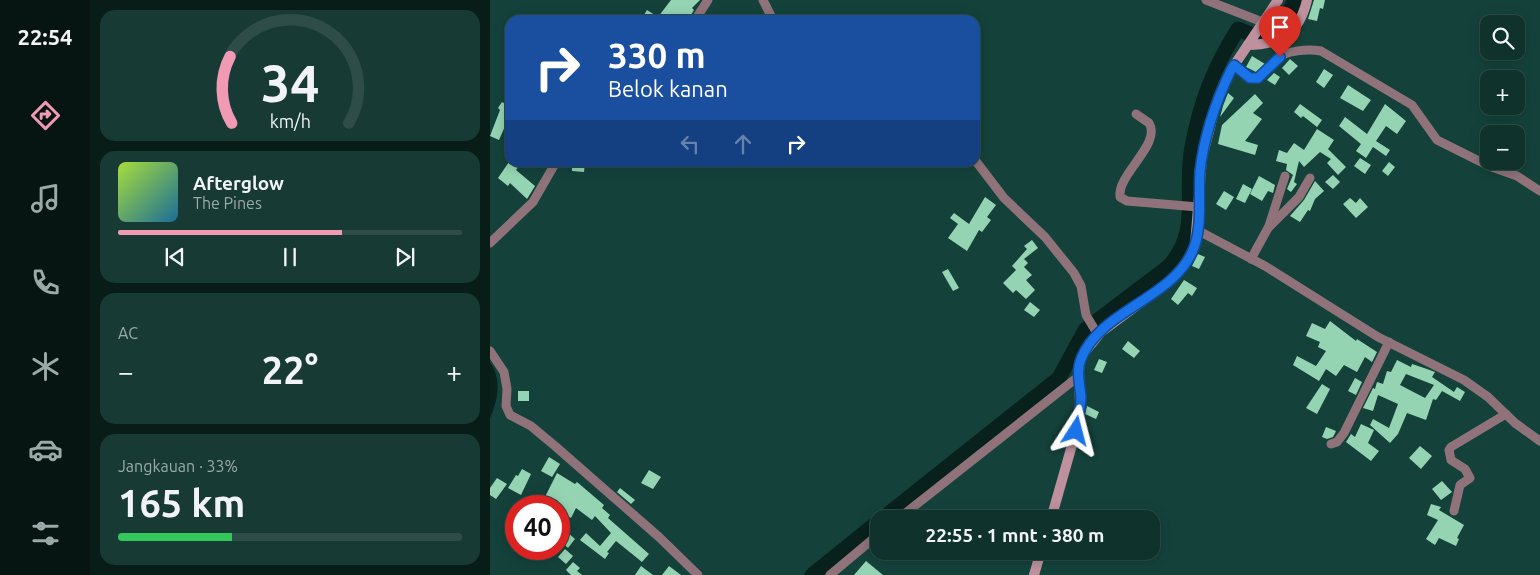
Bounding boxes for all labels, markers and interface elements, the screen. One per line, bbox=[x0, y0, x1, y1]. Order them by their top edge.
pin bbox=[1259, 6, 1301, 57]
icon: arrive bbox=[1266, 13, 1294, 41]
map controls bbox=[1480, 15, 1525, 170]
button: search bbox=[1480, 15, 1525, 60]
text: 22:54 bbox=[17, 24, 73, 49]
icon: right bbox=[525, 35, 590, 100]
text: 330 m bbox=[608, 35, 706, 75]
text: 34 bbox=[261, 54, 319, 112]
button: + bbox=[1480, 70, 1525, 115]
text: Belok kanan bbox=[608, 76, 728, 101]
icon: directions bbox=[28, 98, 63, 133]
text: km/h bbox=[269, 111, 311, 131]
button: − bbox=[1480, 125, 1525, 170]
icon: left bbox=[676, 130, 704, 158]
icon: ahead bbox=[729, 130, 757, 158]
icon: right bbox=[782, 130, 810, 158]
text: Afterglow bbox=[193, 172, 284, 194]
icon: music bbox=[28, 181, 63, 216]
text: The Pines bbox=[193, 194, 262, 212]
icon: previous bbox=[161, 243, 189, 271]
icon: pause bbox=[276, 243, 304, 271]
icon: next bbox=[391, 243, 419, 271]
icon: phone bbox=[28, 265, 63, 300]
text: AC bbox=[118, 324, 138, 342]
icon: climate bbox=[28, 349, 63, 384]
text: 22° bbox=[262, 349, 318, 391]
text: − bbox=[118, 356, 134, 387]
text: + bbox=[446, 356, 462, 387]
position arrow bbox=[1049, 404, 1101, 456]
icon: car bbox=[28, 432, 63, 467]
text: Jangkauan · 33% bbox=[118, 457, 238, 475]
text: 165 km bbox=[118, 482, 245, 524]
speed limit sign: 40 bbox=[505, 495, 570, 560]
icon: filters bbox=[28, 516, 63, 551]
text: 22:55 · 1 mnt · 380 m bbox=[926, 524, 1104, 546]

